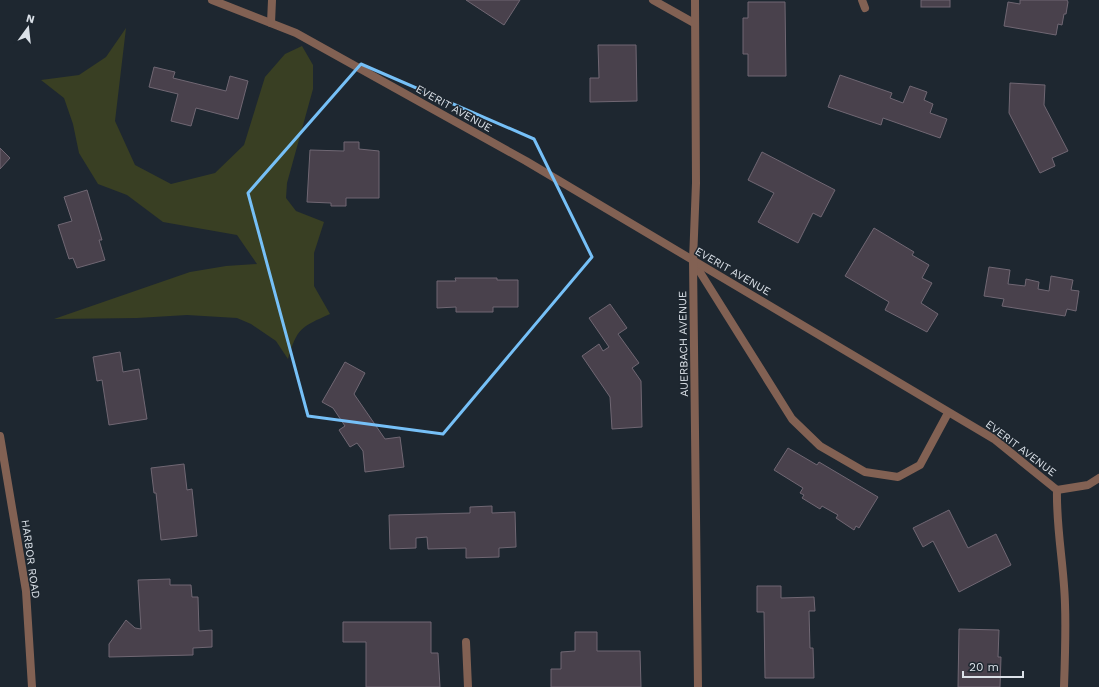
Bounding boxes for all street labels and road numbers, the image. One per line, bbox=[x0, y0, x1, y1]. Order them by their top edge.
street label: EVERIT AVENUE bbox=[413, 82, 494, 135]
street label: EVERIT AVENUE bbox=[693, 245, 773, 298]
street label: AUERBACH AVENUE bbox=[676, 291, 691, 397]
street label: EVERIT AVENUE bbox=[983, 418, 1059, 479]
street label: HARBOR ROAD bbox=[19, 519, 42, 599]

